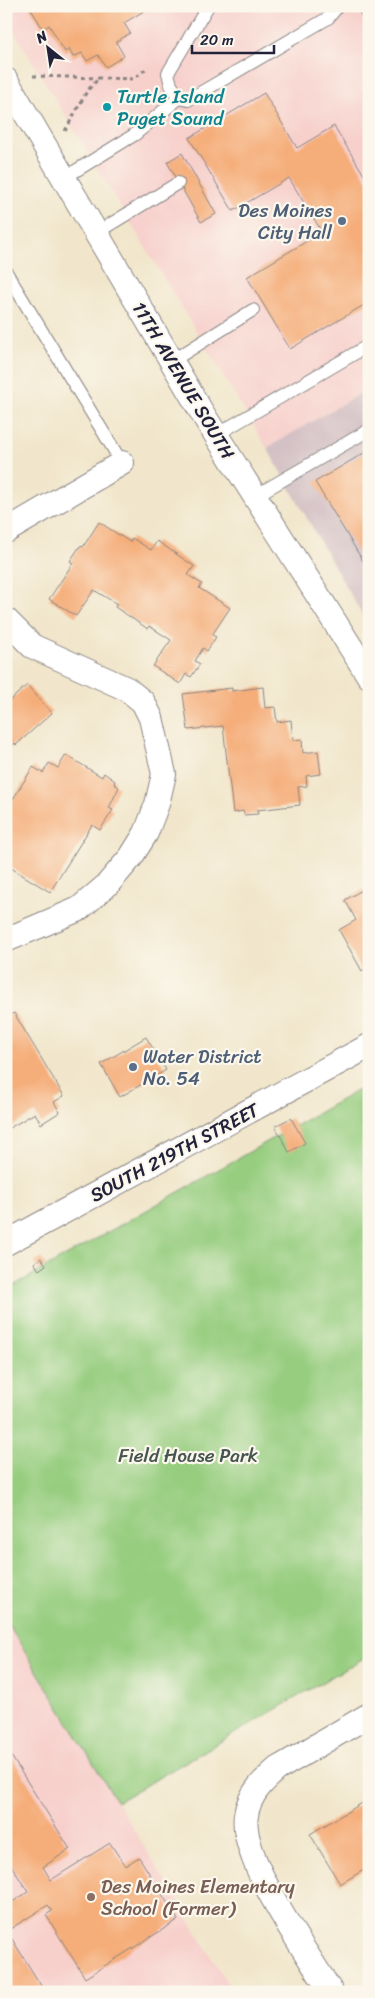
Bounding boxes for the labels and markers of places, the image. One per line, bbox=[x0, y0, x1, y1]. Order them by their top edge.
place label: Turtle Island Puget Sound bbox=[117, 80, 226, 135]
marker: Turtle Island Puget Sound bbox=[101, 101, 113, 113]
place label: Des Moines City Hall bbox=[238, 194, 333, 249]
marker: Des Moines City Hall bbox=[336, 215, 348, 227]
place label: Water District No. 54 bbox=[143, 1040, 262, 1095]
marker: Water District No. 54 bbox=[127, 1061, 139, 1073]
place label: Des Moines Elementary School (Former) bbox=[101, 1870, 295, 1925]
marker: Des Moines Elementary School (Former) bbox=[85, 1891, 97, 1903]

